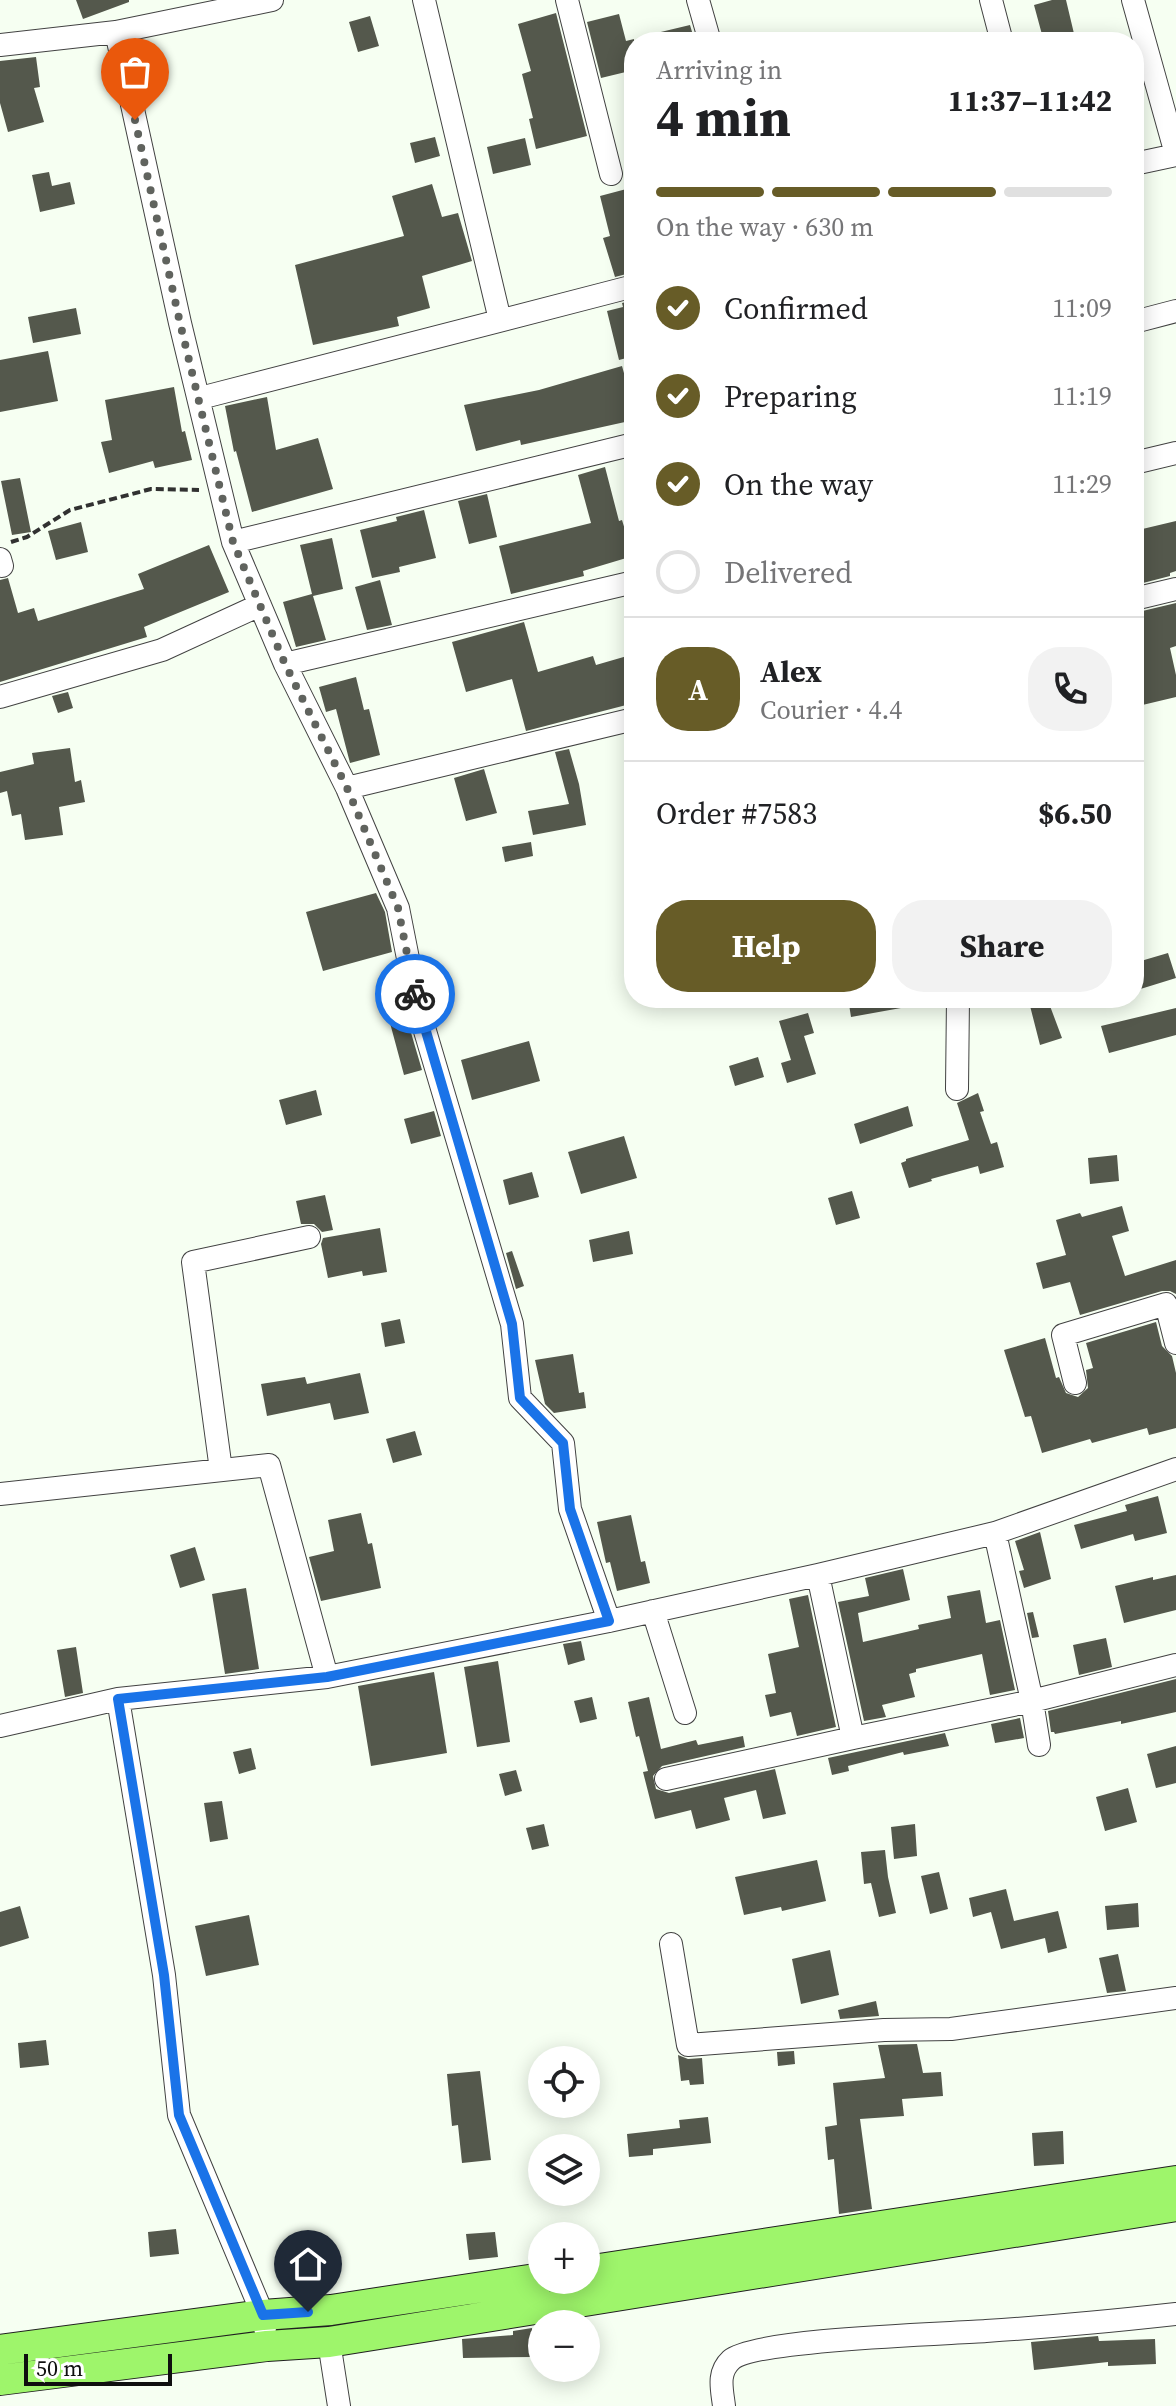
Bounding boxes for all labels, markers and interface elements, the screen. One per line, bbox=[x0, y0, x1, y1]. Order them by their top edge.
pin bbox=[101, 38, 169, 120]
icon: bag bbox=[113, 50, 157, 94]
text: Arriving in bbox=[656, 52, 782, 88]
text: 11:37–11:42 bbox=[948, 80, 1112, 121]
text: 4 min bbox=[656, 82, 791, 153]
text: On the way · 630 m bbox=[656, 209, 874, 245]
icon: check bbox=[656, 286, 700, 330]
text: Confirmed bbox=[724, 288, 868, 329]
text: 11:09 bbox=[1052, 290, 1112, 326]
icon: check bbox=[656, 374, 700, 418]
text: Preparing bbox=[724, 376, 857, 417]
text: 11:19 bbox=[1052, 378, 1112, 414]
icon: check bbox=[656, 462, 700, 506]
text: On the way bbox=[724, 464, 873, 505]
text: 11:29 bbox=[1052, 466, 1112, 502]
text: Delivered bbox=[724, 552, 852, 593]
button: phone bbox=[1028, 647, 1112, 731]
text: Alex bbox=[760, 651, 822, 692]
text: A bbox=[688, 669, 708, 710]
text: Courier · 4.4 bbox=[760, 692, 902, 728]
text: Order #7583 bbox=[656, 793, 817, 834]
text: $6.50 bbox=[1038, 793, 1112, 834]
button: Help bbox=[656, 900, 876, 992]
button: Share bbox=[892, 900, 1112, 992]
courier bbox=[375, 954, 455, 1034]
icon: bike bbox=[393, 972, 437, 1016]
map controls bbox=[528, 2046, 600, 2382]
button: locate bbox=[528, 2046, 600, 2118]
button: layers bbox=[528, 2134, 600, 2206]
button: + bbox=[528, 2222, 600, 2294]
pin bbox=[274, 2230, 342, 2312]
icon: home bbox=[286, 2242, 330, 2286]
button: − bbox=[528, 2310, 600, 2382]
scale bar bbox=[24, 2350, 172, 2386]
text: 50 m bbox=[36, 2353, 83, 2383]

